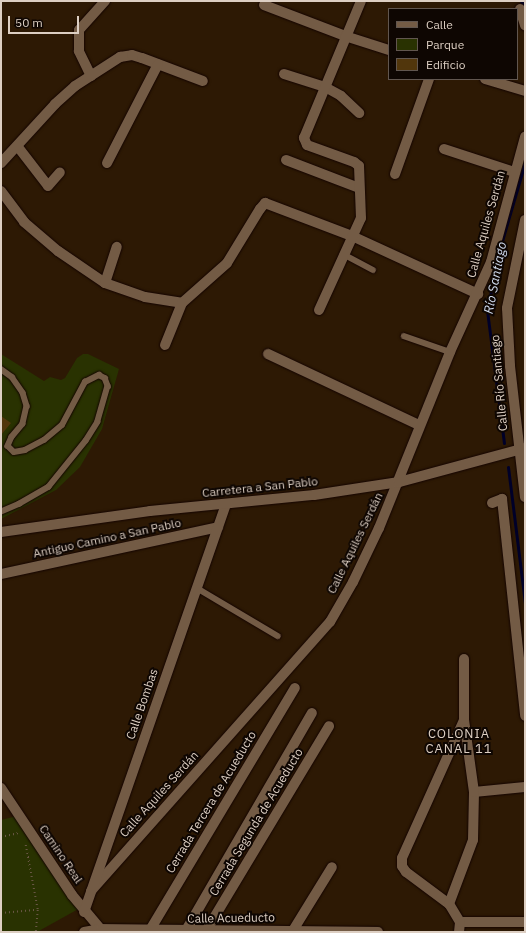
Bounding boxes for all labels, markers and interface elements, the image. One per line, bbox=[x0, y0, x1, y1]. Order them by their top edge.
scale bar bbox=[10, 8, 81, 34]
legend bbox=[388, 8, 518, 80]
text: 50 m bbox=[15, 15, 43, 30]
text: Calle bbox=[426, 17, 453, 32]
text: Parque bbox=[426, 37, 464, 52]
text: Edificio bbox=[426, 57, 465, 72]
street label: Calle Aquiles Serdán bbox=[464, 169, 508, 279]
water label: Río Santiago bbox=[481, 241, 511, 315]
street label: Calle Río Santiago bbox=[488, 334, 510, 432]
street label: Carretera a San Pablo bbox=[201, 474, 319, 500]
street label: Calle Aquiles Serdán bbox=[324, 490, 386, 596]
street label: Antiguo Camino a San Pablo bbox=[32, 515, 182, 561]
street label: Calle Bombas bbox=[123, 667, 161, 741]
district label: COLONIA CANAL 11 bbox=[425, 727, 493, 758]
street label: Cerrada Tercera de Acueducto bbox=[163, 729, 259, 875]
street label: Cerrada Segunda de Acueducto bbox=[206, 746, 306, 898]
street label: Calle Aquiles Serdán bbox=[117, 748, 201, 840]
street label: Camino Real bbox=[36, 822, 86, 886]
street label: Calle Acueducto bbox=[187, 910, 275, 926]

